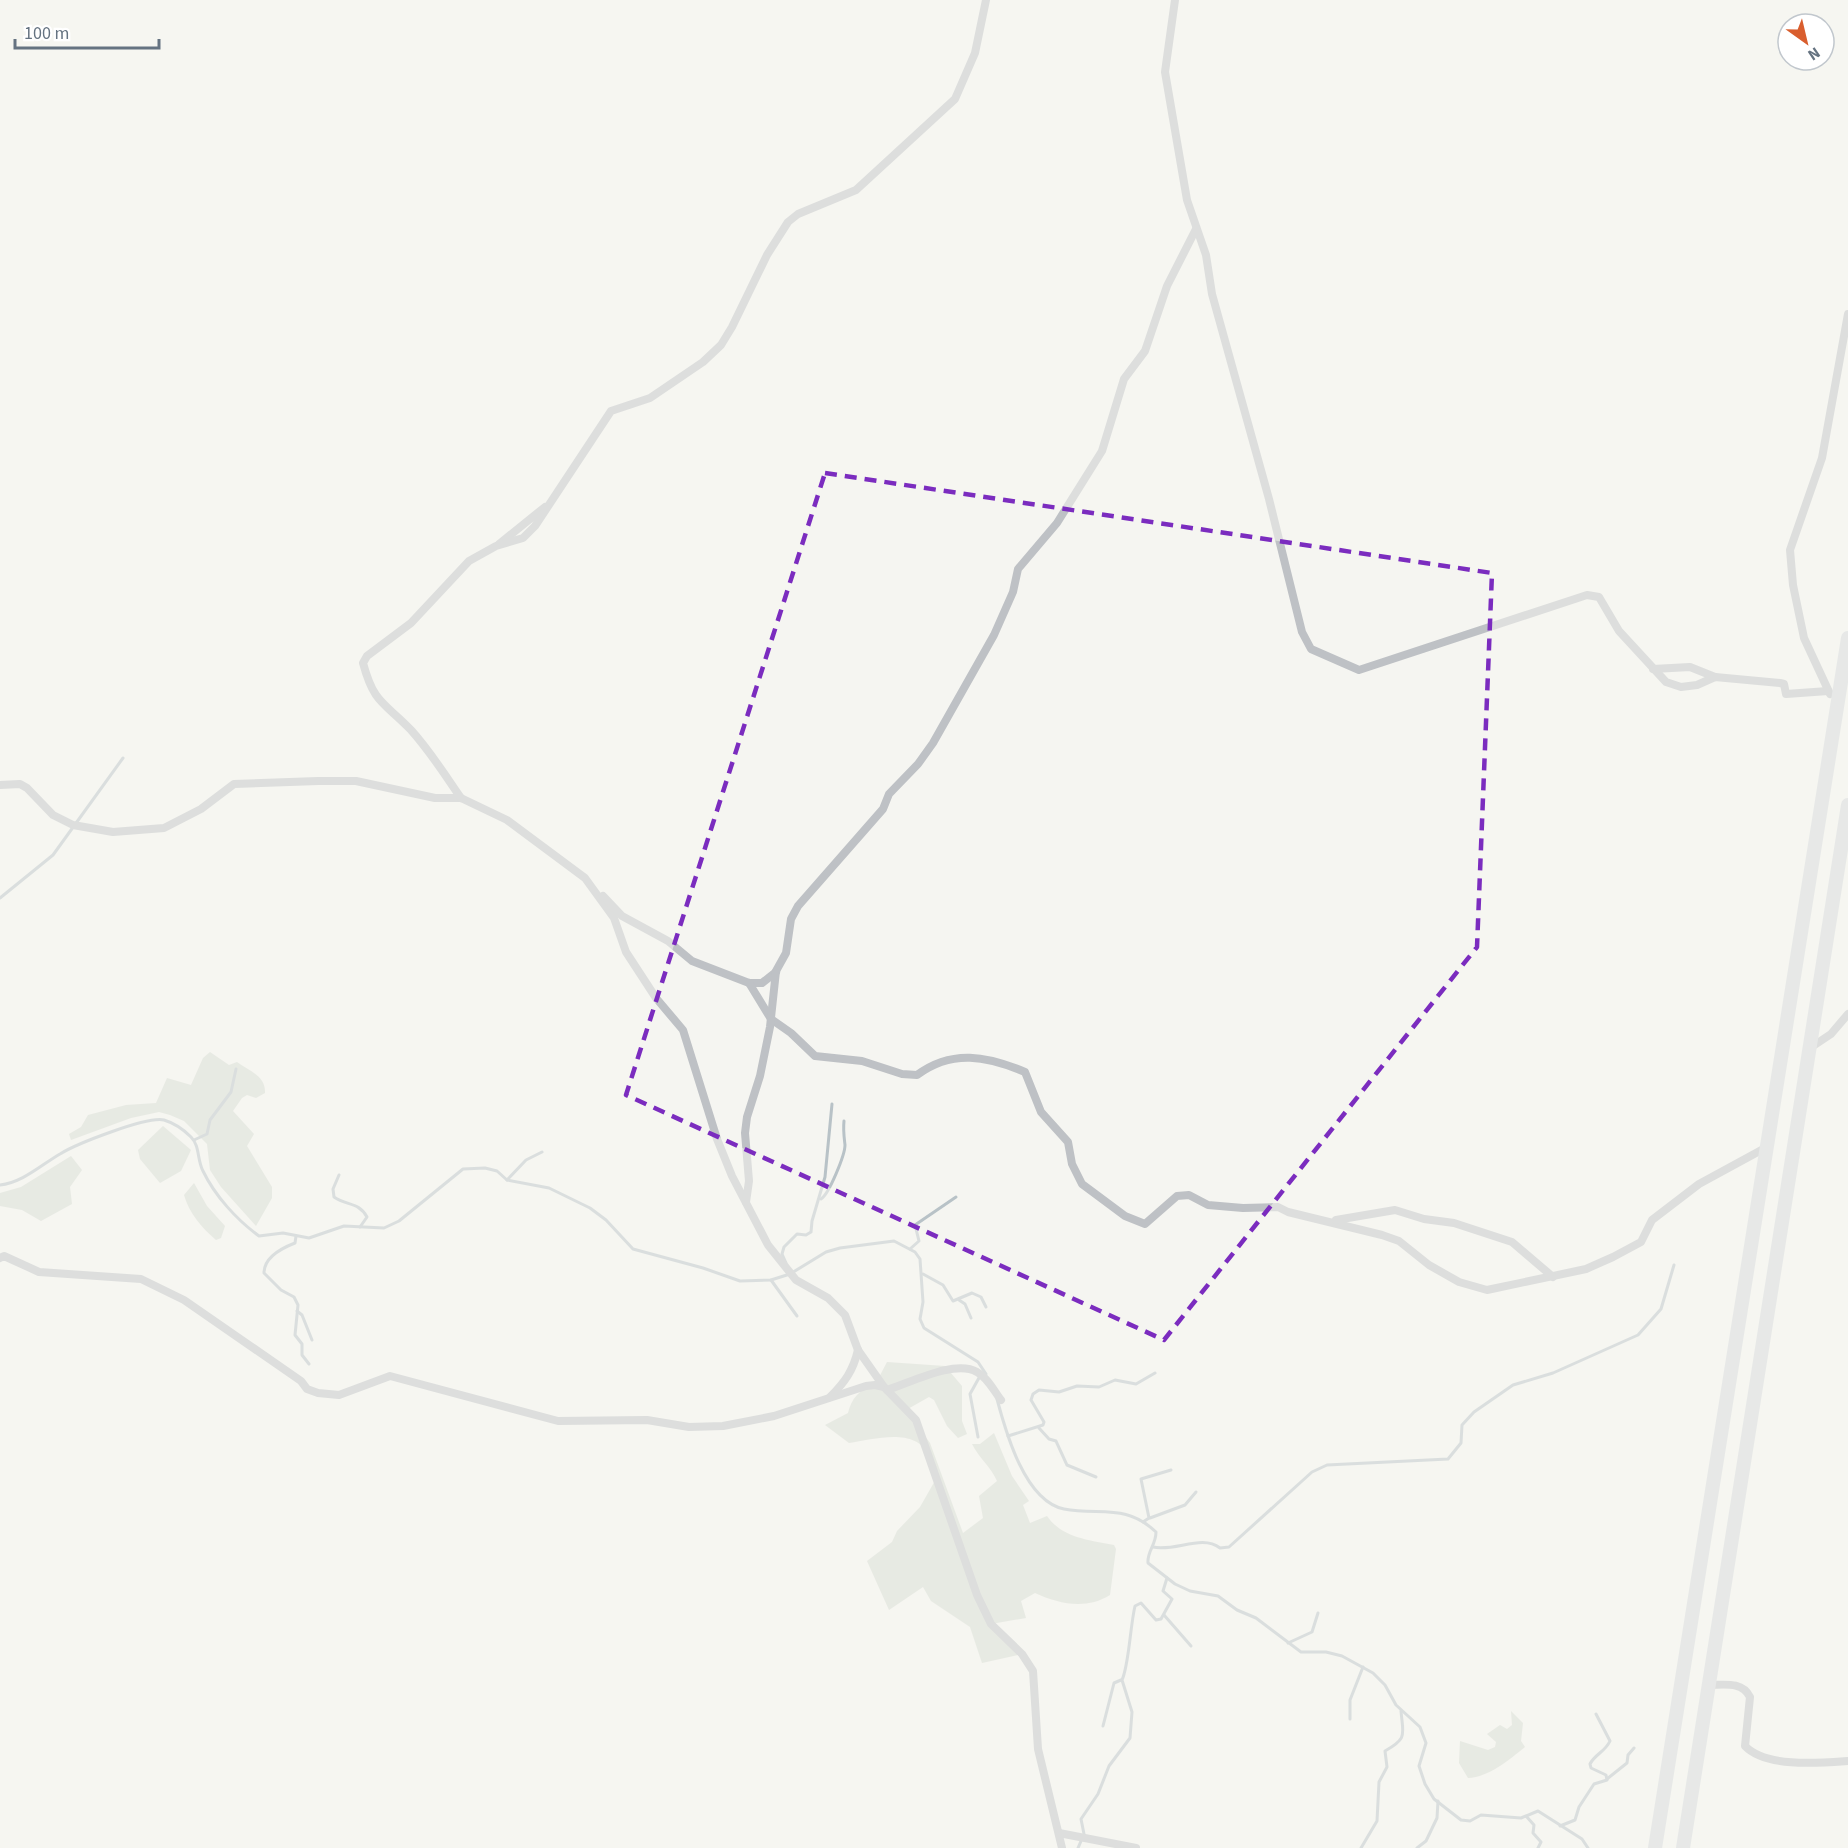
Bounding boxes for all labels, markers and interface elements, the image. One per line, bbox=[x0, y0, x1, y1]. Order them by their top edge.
scale bar bbox=[15, 12, 159, 50]
north arrow bbox=[1776, 12, 1836, 72]
text: 100 m bbox=[24, 21, 69, 46]
text: N bbox=[1803, 42, 1824, 66]

